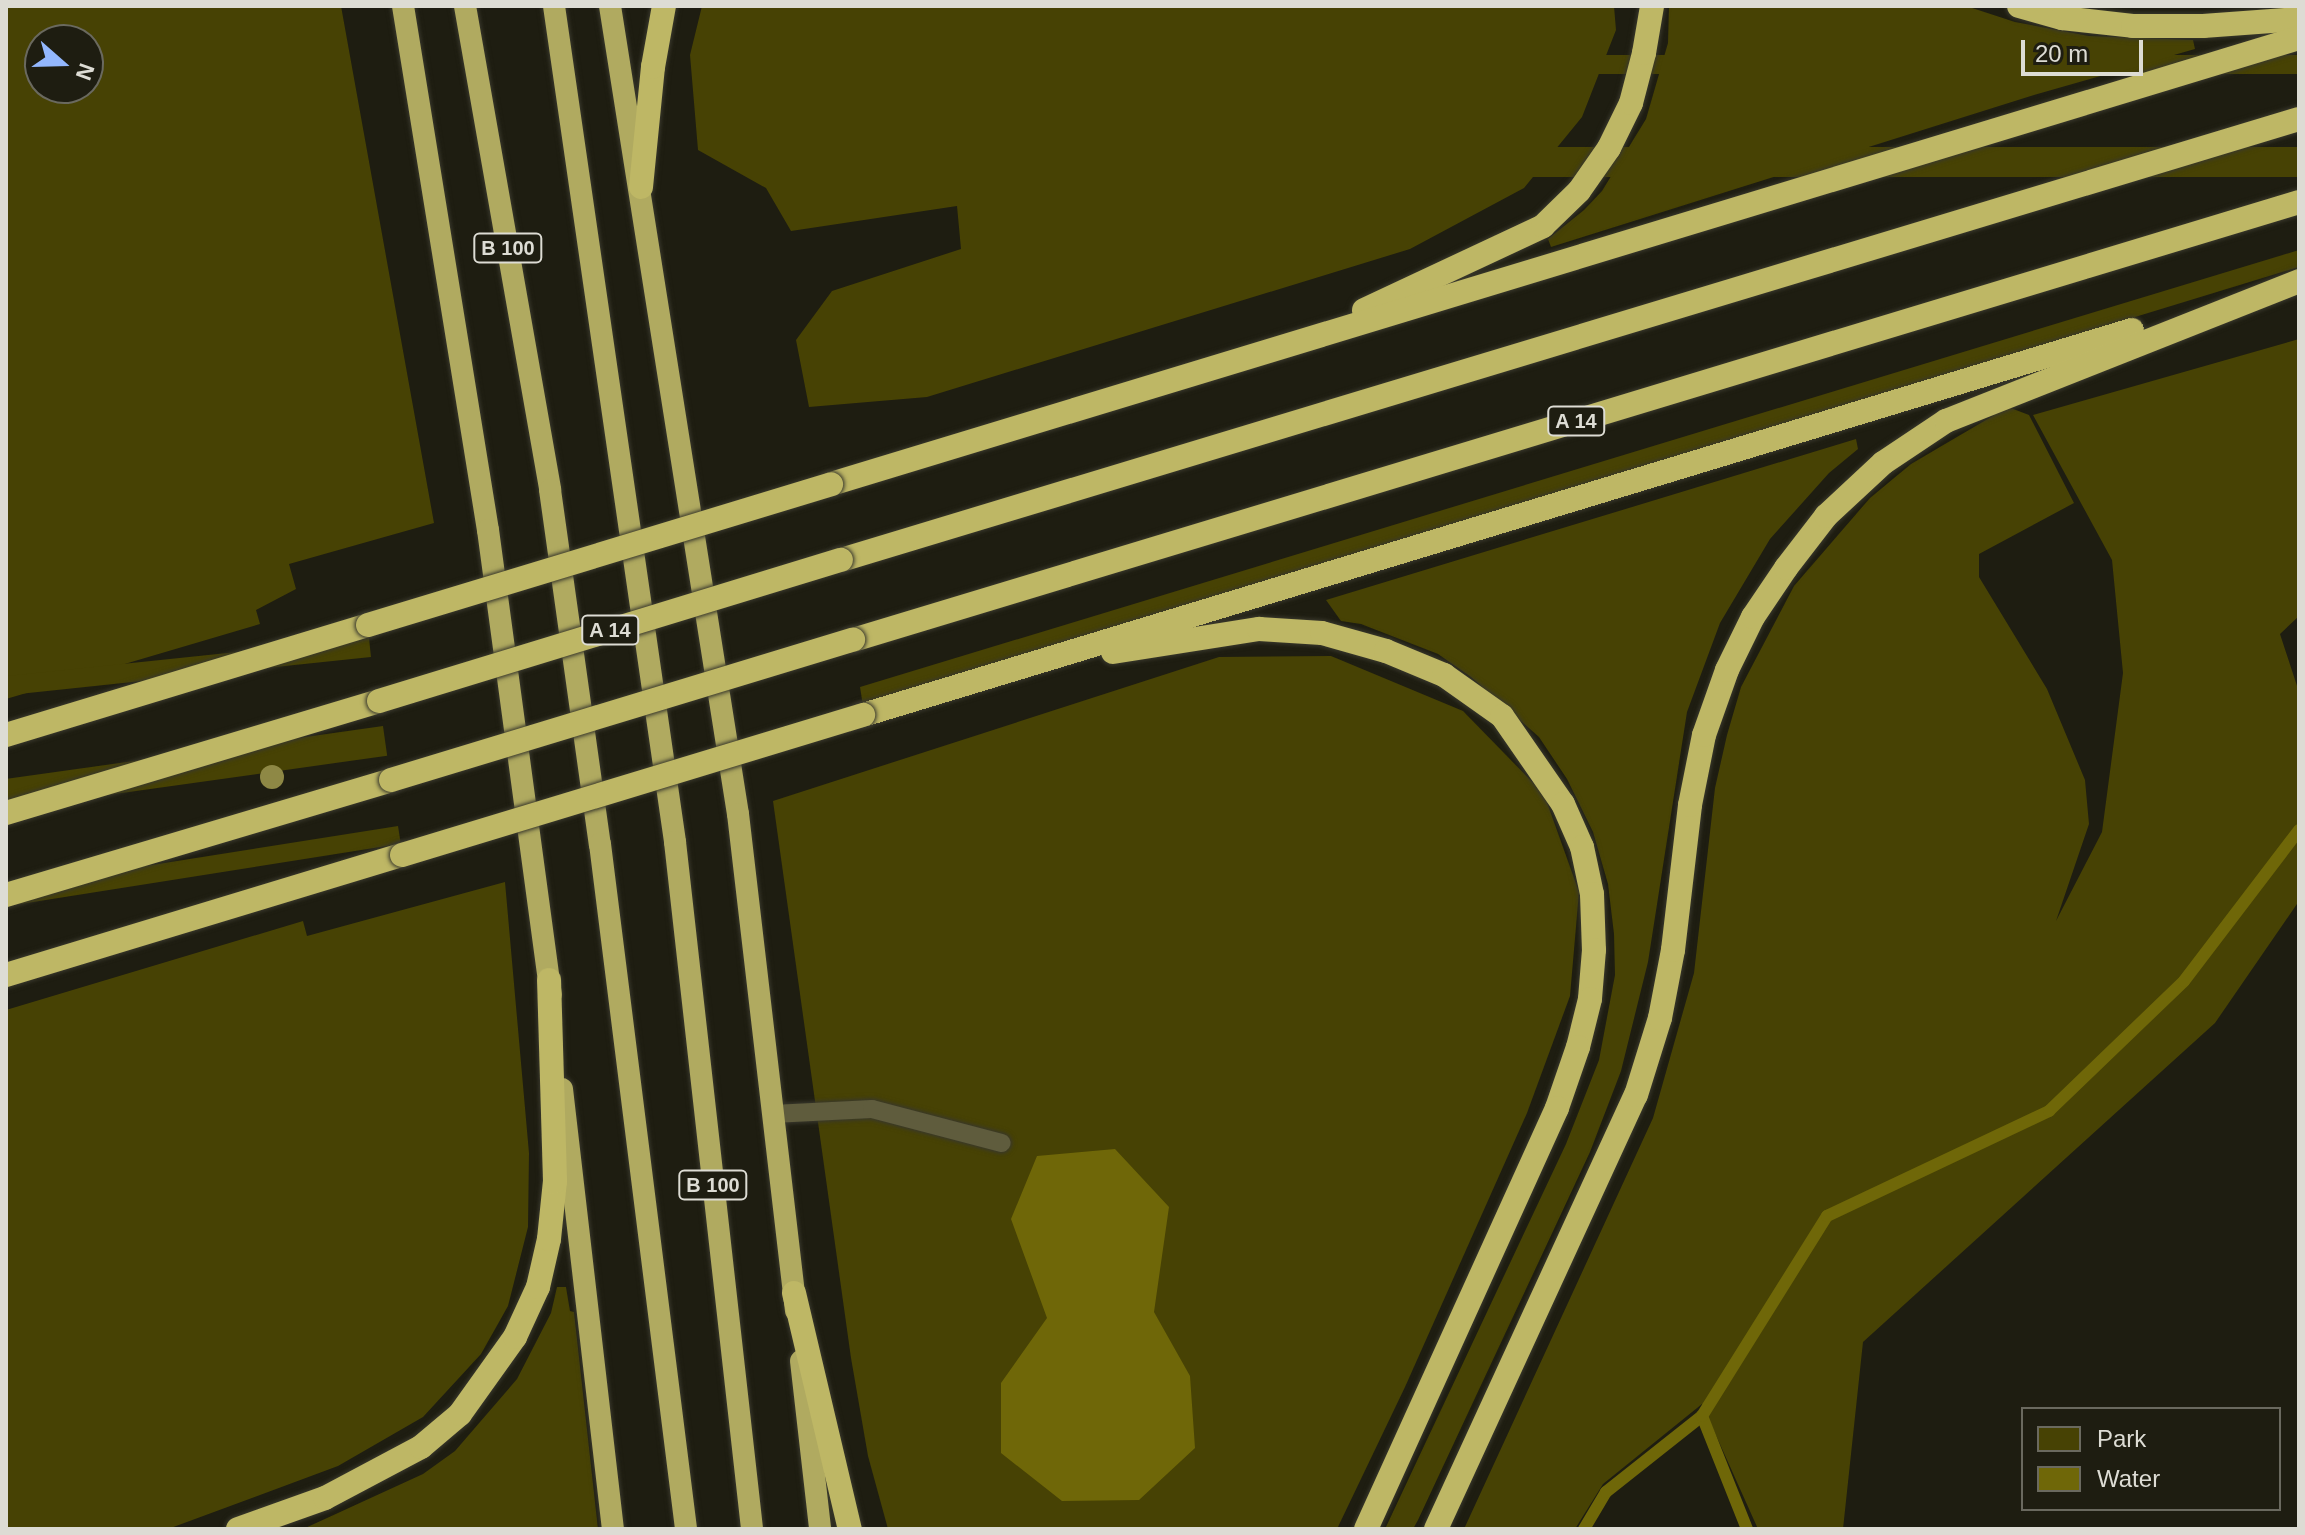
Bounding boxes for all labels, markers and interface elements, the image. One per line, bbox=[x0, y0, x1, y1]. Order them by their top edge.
north arrow bbox=[24, 24, 104, 104]
scale bar bbox=[2025, 24, 2147, 74]
text: 20 m bbox=[2035, 40, 2088, 67]
text: N bbox=[71, 60, 100, 83]
road number: B 100 bbox=[472, 232, 544, 264]
road number: A 14 bbox=[1546, 405, 1606, 437]
road number: A 14 bbox=[580, 614, 640, 646]
road number: B 100 bbox=[677, 1169, 749, 1201]
legend bbox=[2021, 1407, 2281, 1511]
text: Park bbox=[2097, 1425, 2146, 1452]
text: Water bbox=[2097, 1465, 2160, 1492]

